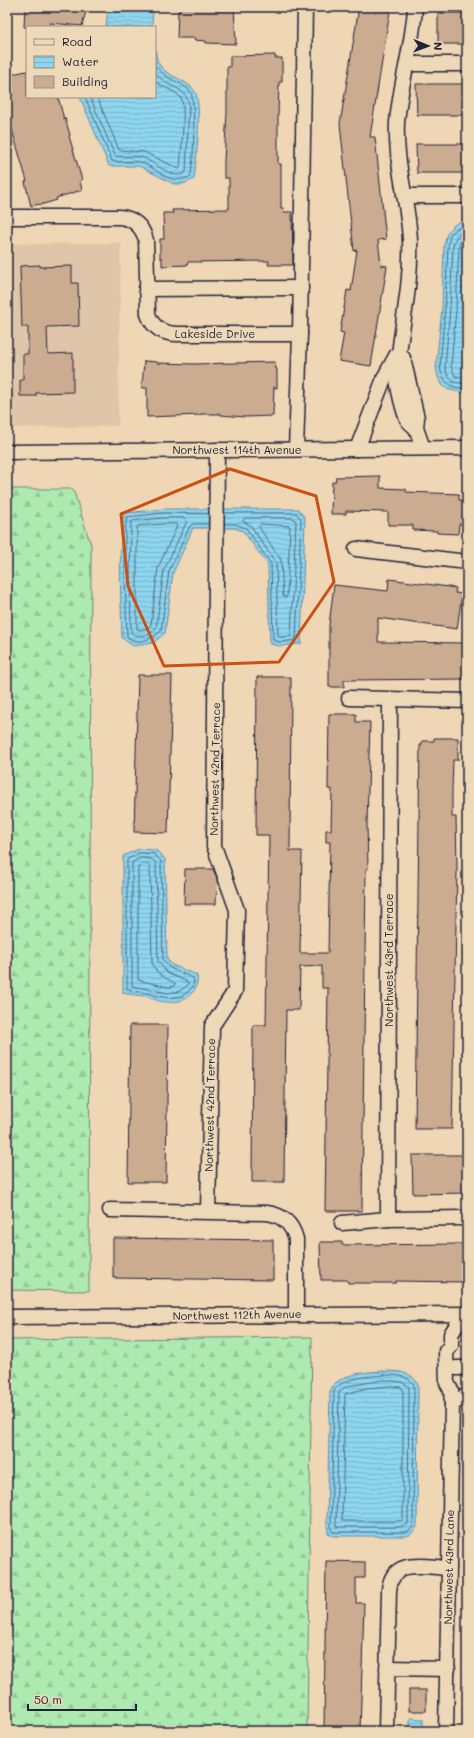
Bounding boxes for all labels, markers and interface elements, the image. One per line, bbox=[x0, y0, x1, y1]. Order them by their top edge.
legend bbox=[26, 26, 156, 98]
north arrow bbox=[408, 26, 448, 66]
text: Road bbox=[62, 33, 92, 49]
text: N bbox=[431, 42, 446, 50]
text: Water bbox=[62, 53, 99, 69]
text: Building bbox=[62, 73, 108, 89]
street label: Lakeside Drive bbox=[175, 326, 255, 341]
street label: Northwest 114th Avenue bbox=[172, 442, 302, 457]
street label: Northwest 42nd Terrace bbox=[206, 702, 223, 836]
street label: Northwest 43rd Terrace bbox=[381, 893, 396, 1027]
street label: Northwest 42nd Terrace bbox=[201, 1038, 218, 1172]
street label: Northwest 112th Avenue bbox=[172, 1306, 302, 1323]
street label: Northwest 43rd Lane bbox=[440, 1509, 457, 1624]
scale bar bbox=[28, 1686, 136, 1712]
text: 50 m bbox=[34, 1691, 62, 1707]

